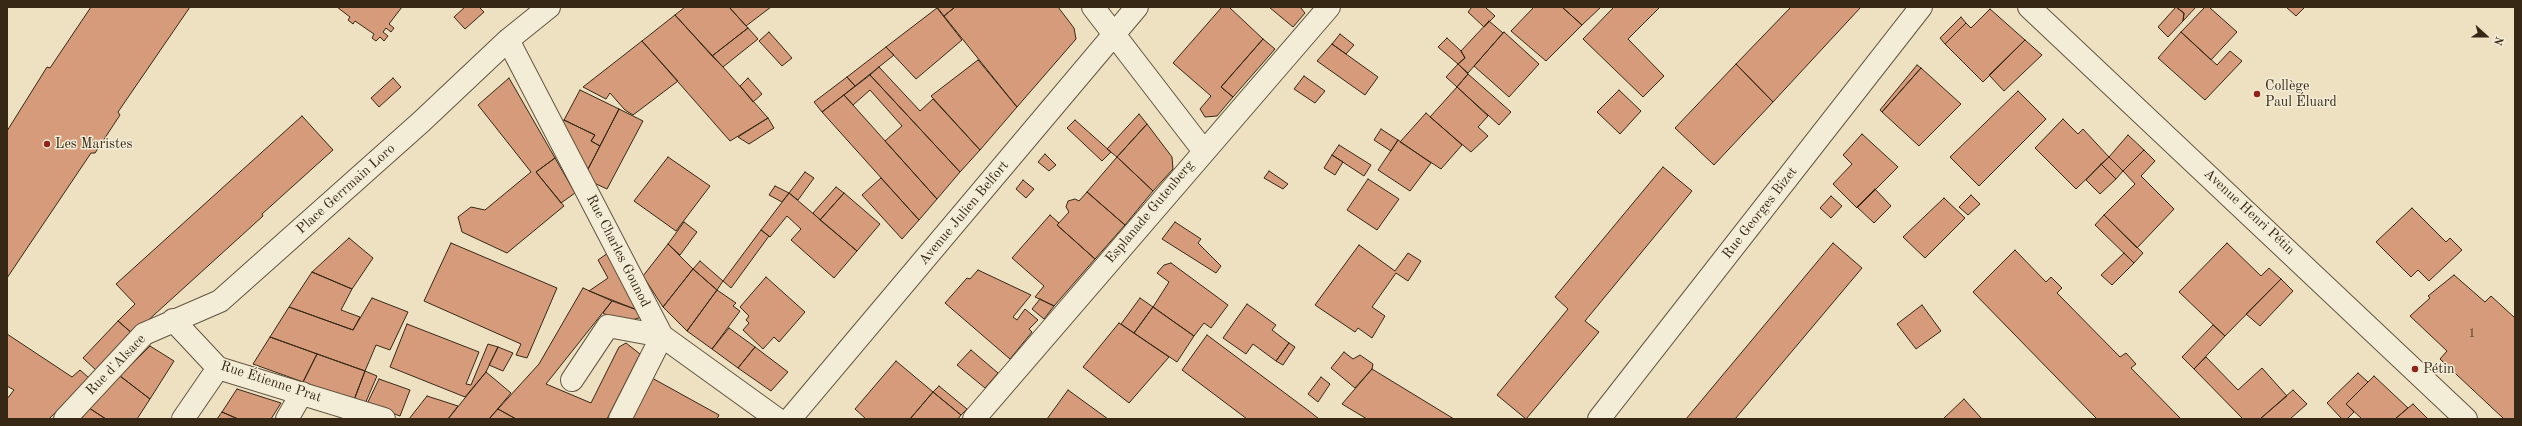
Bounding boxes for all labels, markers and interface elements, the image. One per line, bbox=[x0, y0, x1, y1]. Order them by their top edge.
north arrow bbox=[2466, 16, 2506, 56]
text: N bbox=[2491, 35, 2504, 46]
place label: Collège Paul Éluard bbox=[2265, 78, 2337, 110]
marker: Collège Paul Éluard bbox=[2252, 89, 2262, 99]
place label: Les Maristes bbox=[55, 136, 132, 152]
marker: Les Maristes bbox=[42, 139, 52, 149]
street label: Place Gerrmain Loro bbox=[293, 140, 399, 238]
street label: Avenue Julien Belfort bbox=[915, 157, 1013, 269]
street label: Esplanade Gutenberg bbox=[1102, 157, 1198, 267]
street label: Rue Georges Bizet bbox=[1719, 164, 1801, 262]
street label: Avenue Henri Pétin bbox=[2200, 166, 2298, 258]
street label: Rue Charles Gounod bbox=[582, 192, 654, 310]
house number: 1 bbox=[2469, 327, 2475, 341]
street label: Rue d'Alsace bbox=[83, 331, 149, 399]
street label: Rue Étienne Prat bbox=[218, 358, 324, 406]
place label: Pétin bbox=[2423, 361, 2454, 377]
marker: Pétin bbox=[2410, 364, 2420, 374]

